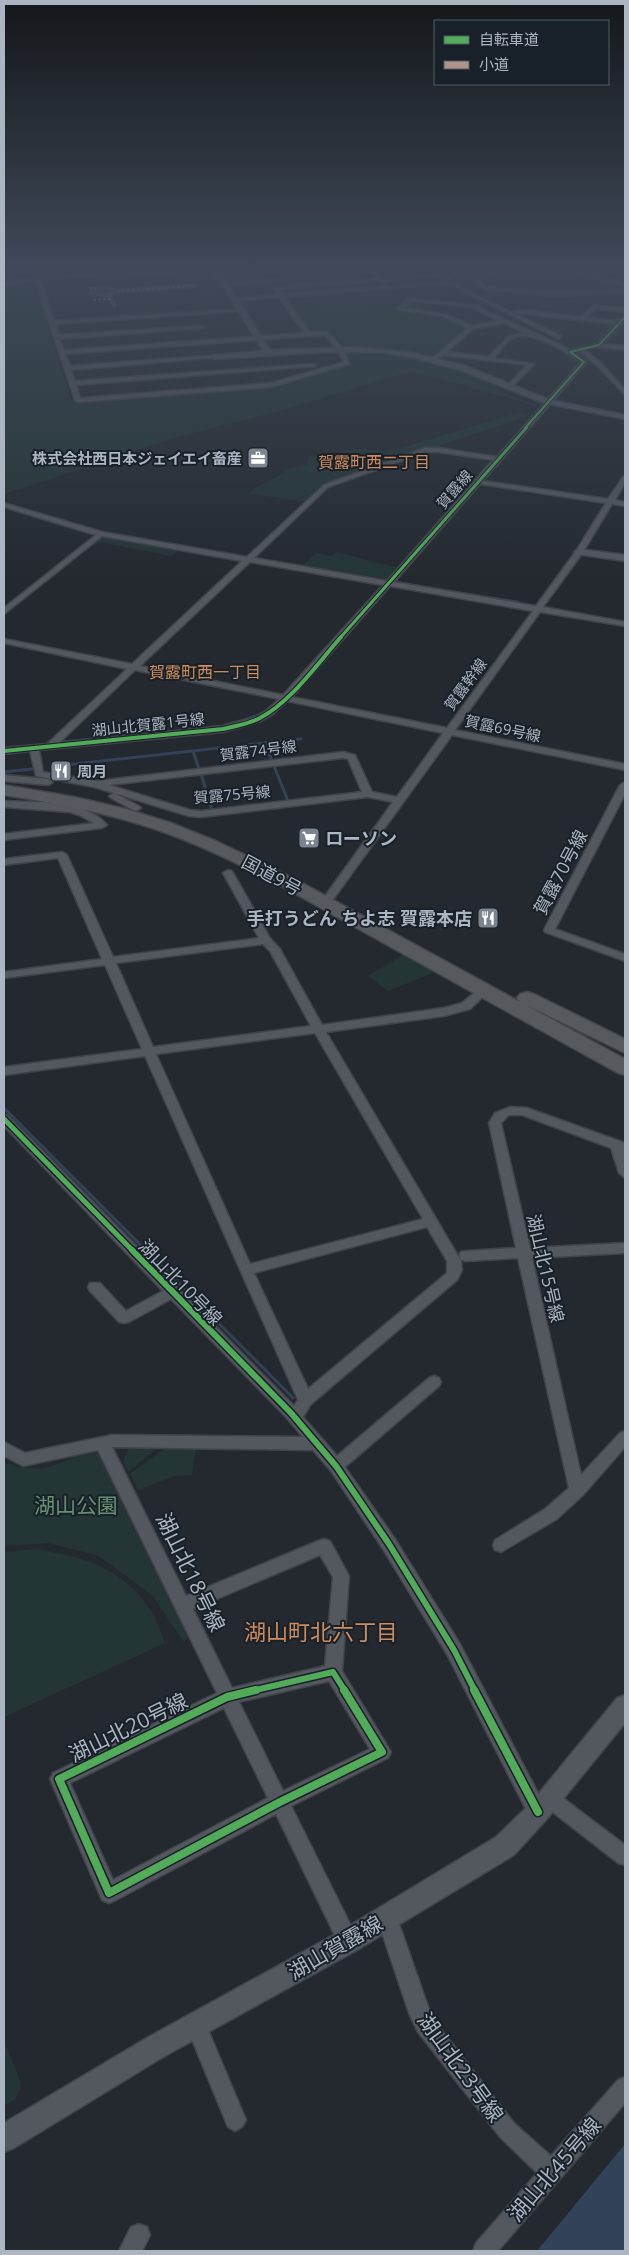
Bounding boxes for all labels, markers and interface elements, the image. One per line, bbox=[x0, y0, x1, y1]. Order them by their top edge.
legend bbox=[434, 20, 609, 85]
text: 自転車道 bbox=[479, 29, 539, 49]
text: 小道 bbox=[479, 54, 509, 74]
office icon: 株式会社西日本ジェイエイ畜産 bbox=[246, 446, 270, 470]
place label: 株式会社西日本ジェイエイ畜産 bbox=[32, 448, 242, 468]
district label: 賀露町西二丁目 bbox=[318, 451, 430, 473]
street label: 賀露線 bbox=[432, 465, 476, 513]
street label: 賀露幹線 bbox=[439, 654, 491, 714]
district label: 賀露町西一丁目 bbox=[149, 661, 261, 683]
street label: 湖山北賀露1号線 bbox=[90, 708, 206, 740]
street label: 賀露69号線 bbox=[463, 710, 543, 746]
street label: 賀露74号線 bbox=[218, 735, 298, 765]
restaurant icon: 周月 bbox=[49, 759, 73, 783]
place label: 周月 bbox=[77, 761, 107, 781]
street label: 賀露75号線 bbox=[193, 781, 271, 807]
street label: 賀露70号線 bbox=[528, 825, 592, 919]
supermarket icon: ローソン bbox=[297, 826, 321, 850]
place label: ローソン bbox=[325, 826, 397, 850]
street label: 国道9号 bbox=[238, 849, 306, 901]
place label: 手打うどん ちよ志 賀露本店 bbox=[247, 906, 472, 930]
restaurant icon: 手打うどん ちよ志 賀露本店 bbox=[476, 906, 500, 930]
street label: 湖山北15号線 bbox=[522, 1211, 570, 1325]
street label: 湖山北10号線 bbox=[134, 1234, 228, 1330]
park label: 湖山公園 bbox=[34, 1491, 118, 1519]
street label: 湖山北18号線 bbox=[150, 1508, 232, 1636]
district label: 湖山町北六丁目 bbox=[244, 1616, 398, 1646]
street label: 湖山北20号線 bbox=[64, 1686, 192, 1768]
street label: 湖山賀露線 bbox=[283, 1909, 387, 1985]
street label: 湖山北23号線 bbox=[412, 2007, 510, 2127]
street label: 湖山北45号線 bbox=[501, 2111, 607, 2227]

